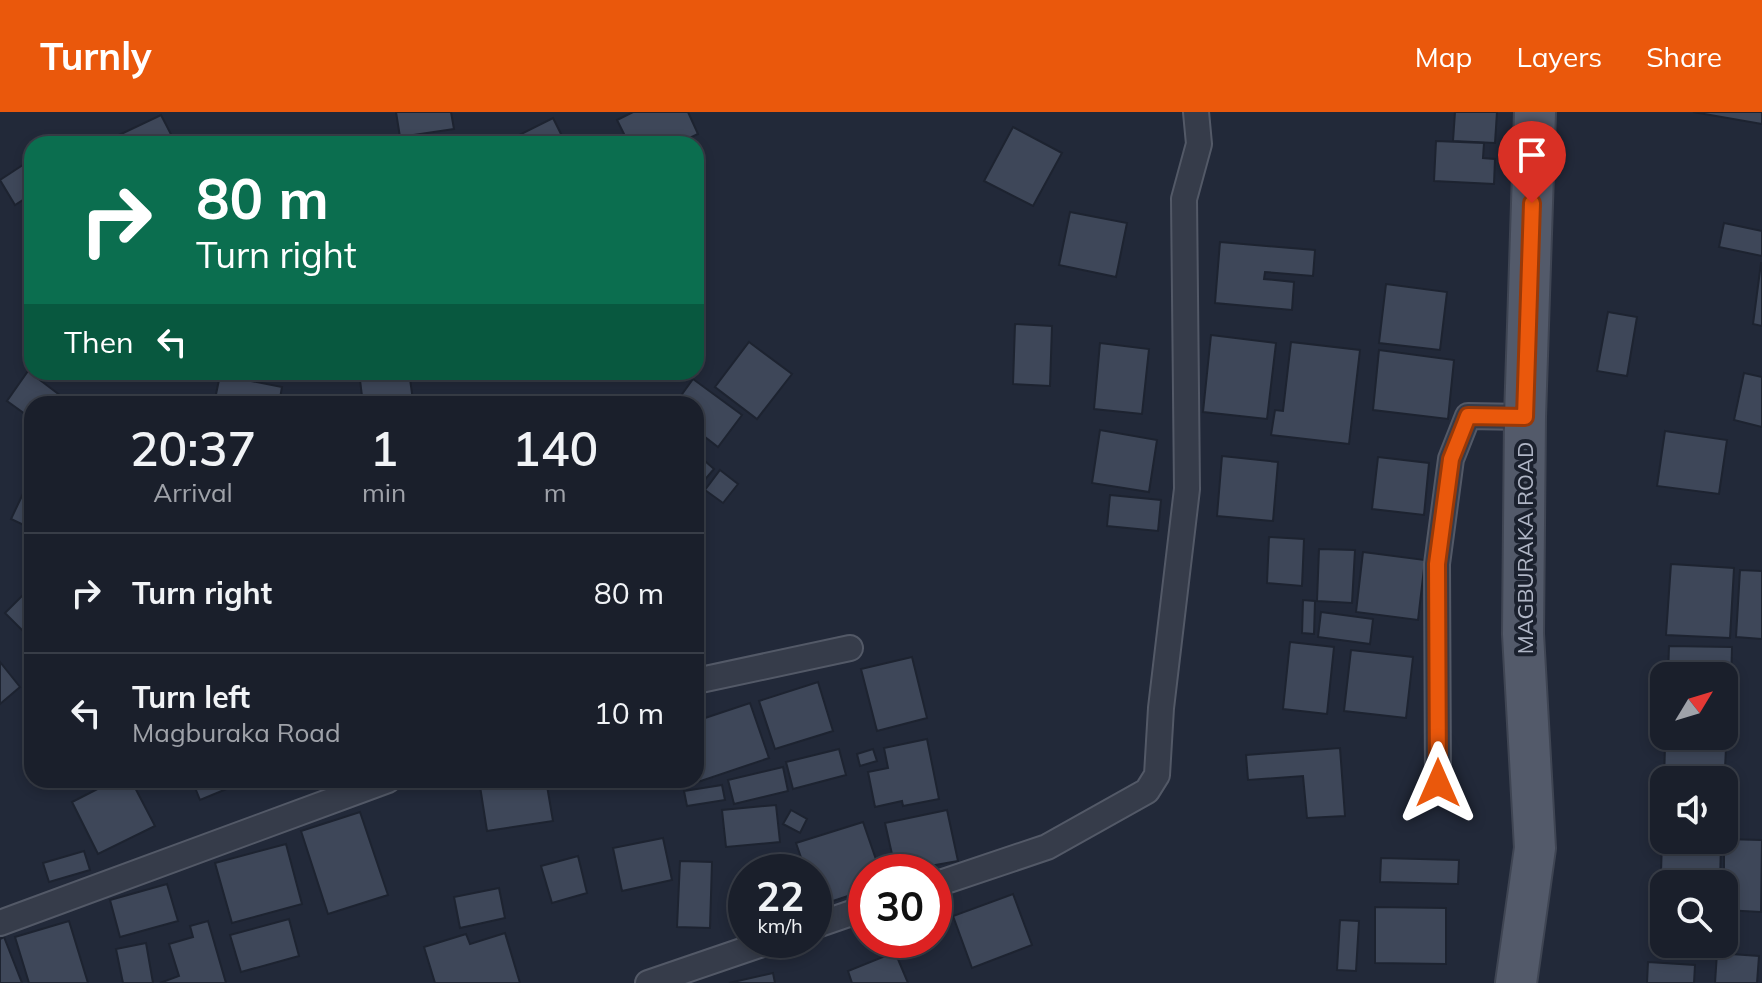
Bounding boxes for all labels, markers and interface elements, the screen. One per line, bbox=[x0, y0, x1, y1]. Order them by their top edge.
text: Turnly bbox=[40, 32, 152, 80]
text: Map bbox=[1415, 39, 1472, 74]
text: Layers bbox=[1516, 39, 1602, 74]
text: Share bbox=[1646, 39, 1722, 74]
pin bbox=[1498, 121, 1566, 203]
icon: arrive bbox=[1510, 133, 1554, 177]
text: 80 m bbox=[196, 163, 329, 233]
icon: right bbox=[64, 168, 168, 272]
text: Turn right bbox=[196, 232, 357, 277]
icon: left bbox=[150, 320, 194, 364]
text: Then bbox=[64, 323, 134, 361]
text: 20:37 bbox=[130, 418, 256, 478]
text: 1 bbox=[370, 418, 398, 478]
text: 140 bbox=[512, 418, 598, 478]
street label: MAGBURAKA ROAD bbox=[1511, 442, 1539, 654]
text: Arrival bbox=[153, 476, 233, 509]
text: min bbox=[362, 476, 406, 509]
text: m bbox=[544, 476, 567, 509]
icon: right bbox=[64, 571, 108, 615]
text: Turn right bbox=[132, 574, 272, 612]
text: 80 m bbox=[594, 574, 664, 612]
north arrow bbox=[1650, 662, 1738, 750]
map controls bbox=[1650, 662, 1738, 958]
text: Turn left bbox=[132, 678, 250, 716]
icon: left bbox=[64, 691, 108, 735]
text: 10 m bbox=[594, 694, 664, 732]
text: Magburaka Road bbox=[132, 716, 340, 749]
position arrow bbox=[1396, 741, 1480, 825]
button: sound bbox=[1650, 766, 1738, 854]
speed limit sign: 30 bbox=[848, 854, 952, 958]
button: search bbox=[1650, 870, 1738, 958]
text: 22 bbox=[756, 871, 804, 921]
text: km/h bbox=[757, 913, 803, 938]

